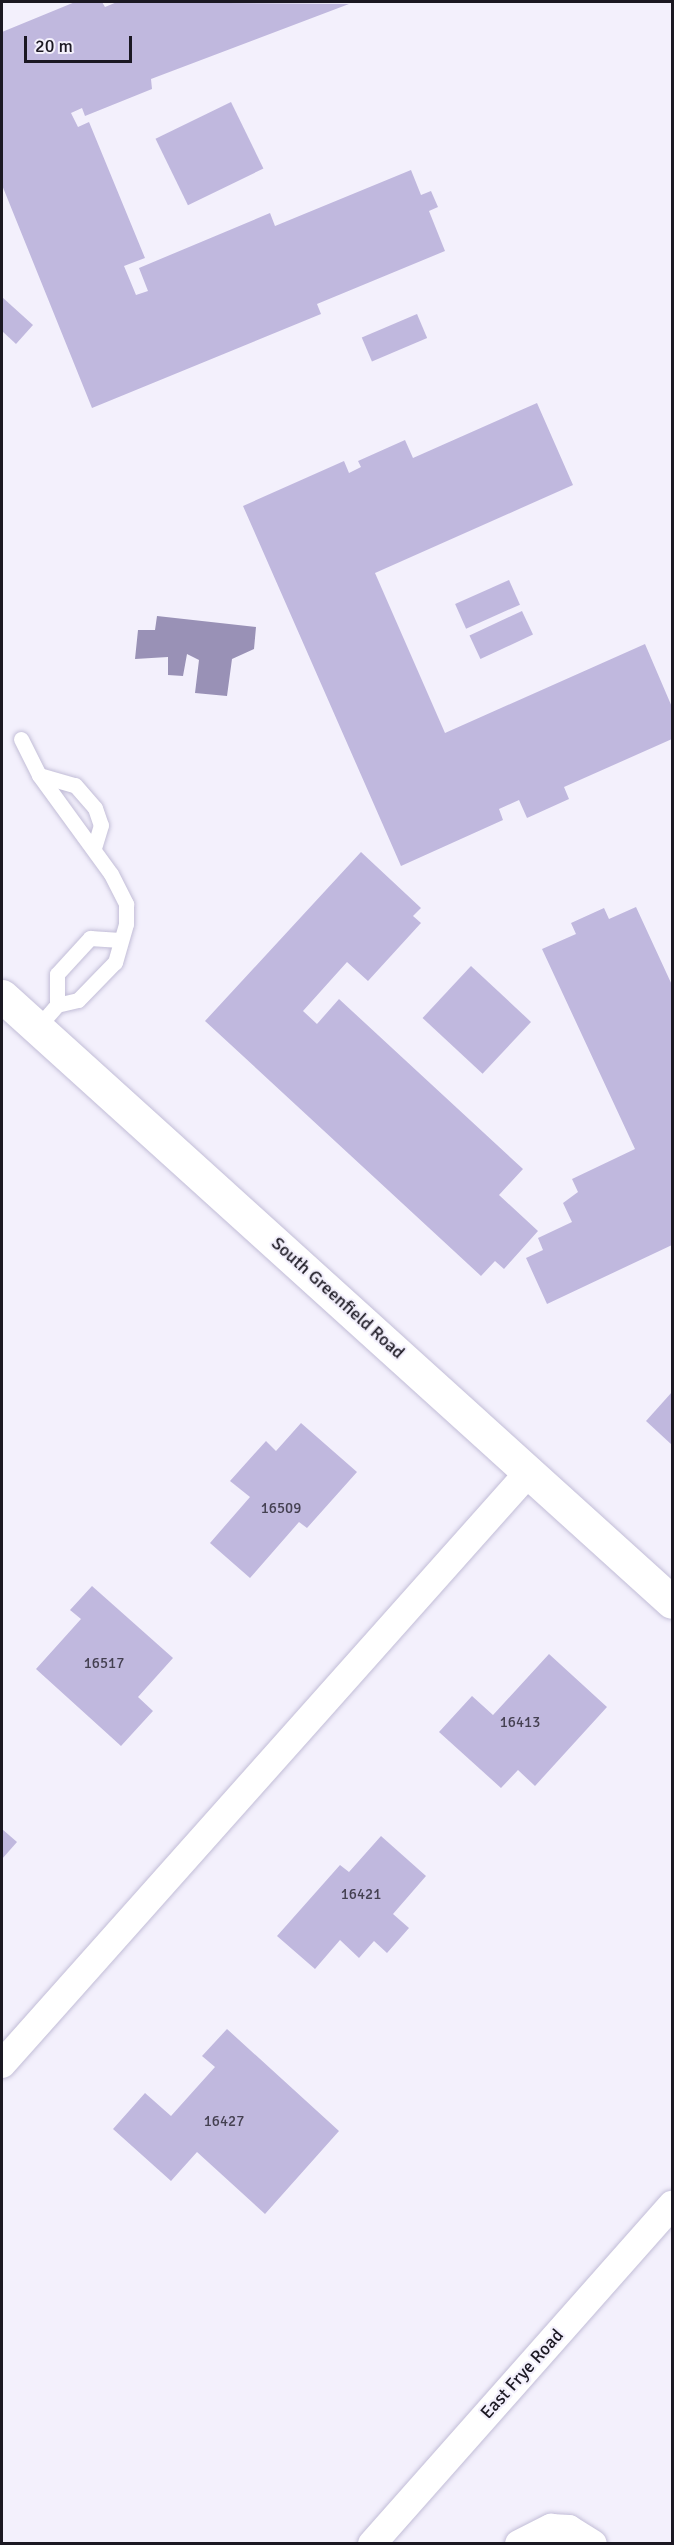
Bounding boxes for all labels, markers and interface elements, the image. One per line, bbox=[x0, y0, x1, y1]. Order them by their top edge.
scale bar bbox=[27, 24, 135, 62]
text: 20 m bbox=[35, 35, 73, 57]
street label: South Greenfield Road bbox=[267, 1233, 409, 1363]
house number: 16509 bbox=[261, 1500, 301, 1518]
house number: 16517 bbox=[84, 1655, 124, 1673]
house number: 16413 bbox=[500, 1714, 540, 1732]
house number: 16421 bbox=[341, 1886, 381, 1904]
house number: 16427 bbox=[204, 2113, 244, 2131]
street label: East Frye Road bbox=[476, 2325, 568, 2423]

